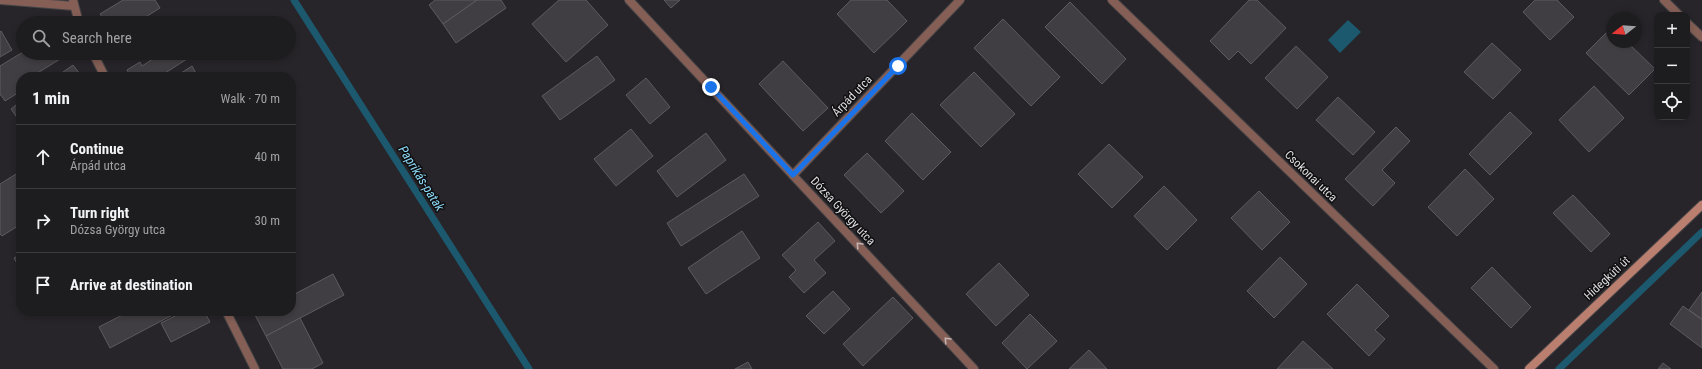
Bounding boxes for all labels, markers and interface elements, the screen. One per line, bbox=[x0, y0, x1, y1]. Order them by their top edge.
north arrow bbox=[1606, 12, 1642, 48]
map controls bbox=[1654, 12, 1690, 120]
button: + bbox=[1654, 12, 1690, 48]
search box bbox=[16, 16, 296, 60]
icon: search bbox=[30, 27, 52, 49]
text: Search here bbox=[62, 29, 132, 47]
button: − bbox=[1654, 48, 1690, 84]
route start bbox=[889, 57, 907, 75]
street label: Árpád utca bbox=[828, 72, 875, 119]
route end bbox=[702, 78, 720, 96]
button: locate bbox=[1654, 84, 1690, 120]
text: 1 min bbox=[32, 88, 70, 108]
text: Walk · 70 m bbox=[220, 91, 280, 106]
text: Continue bbox=[70, 140, 124, 158]
water label: Paprikás-patak bbox=[396, 143, 448, 214]
icon: ahead bbox=[32, 146, 54, 168]
street label: Csokonai utca bbox=[1282, 148, 1340, 205]
text: 40 m bbox=[254, 149, 280, 164]
text: Árpád utca bbox=[70, 158, 126, 173]
street label: Dózsa György utca bbox=[808, 174, 878, 248]
text: Turn right bbox=[70, 204, 129, 222]
icon: right bbox=[32, 210, 54, 232]
text: 30 m bbox=[254, 213, 280, 228]
text: Dózsa György utca bbox=[70, 222, 165, 237]
one-way arrow bbox=[856, 242, 864, 250]
street label: Hidegkúti út bbox=[1581, 253, 1633, 303]
icon: arrive bbox=[32, 274, 54, 296]
text: Arrive at destination bbox=[70, 276, 193, 294]
one-way arrow bbox=[945, 338, 952, 345]

